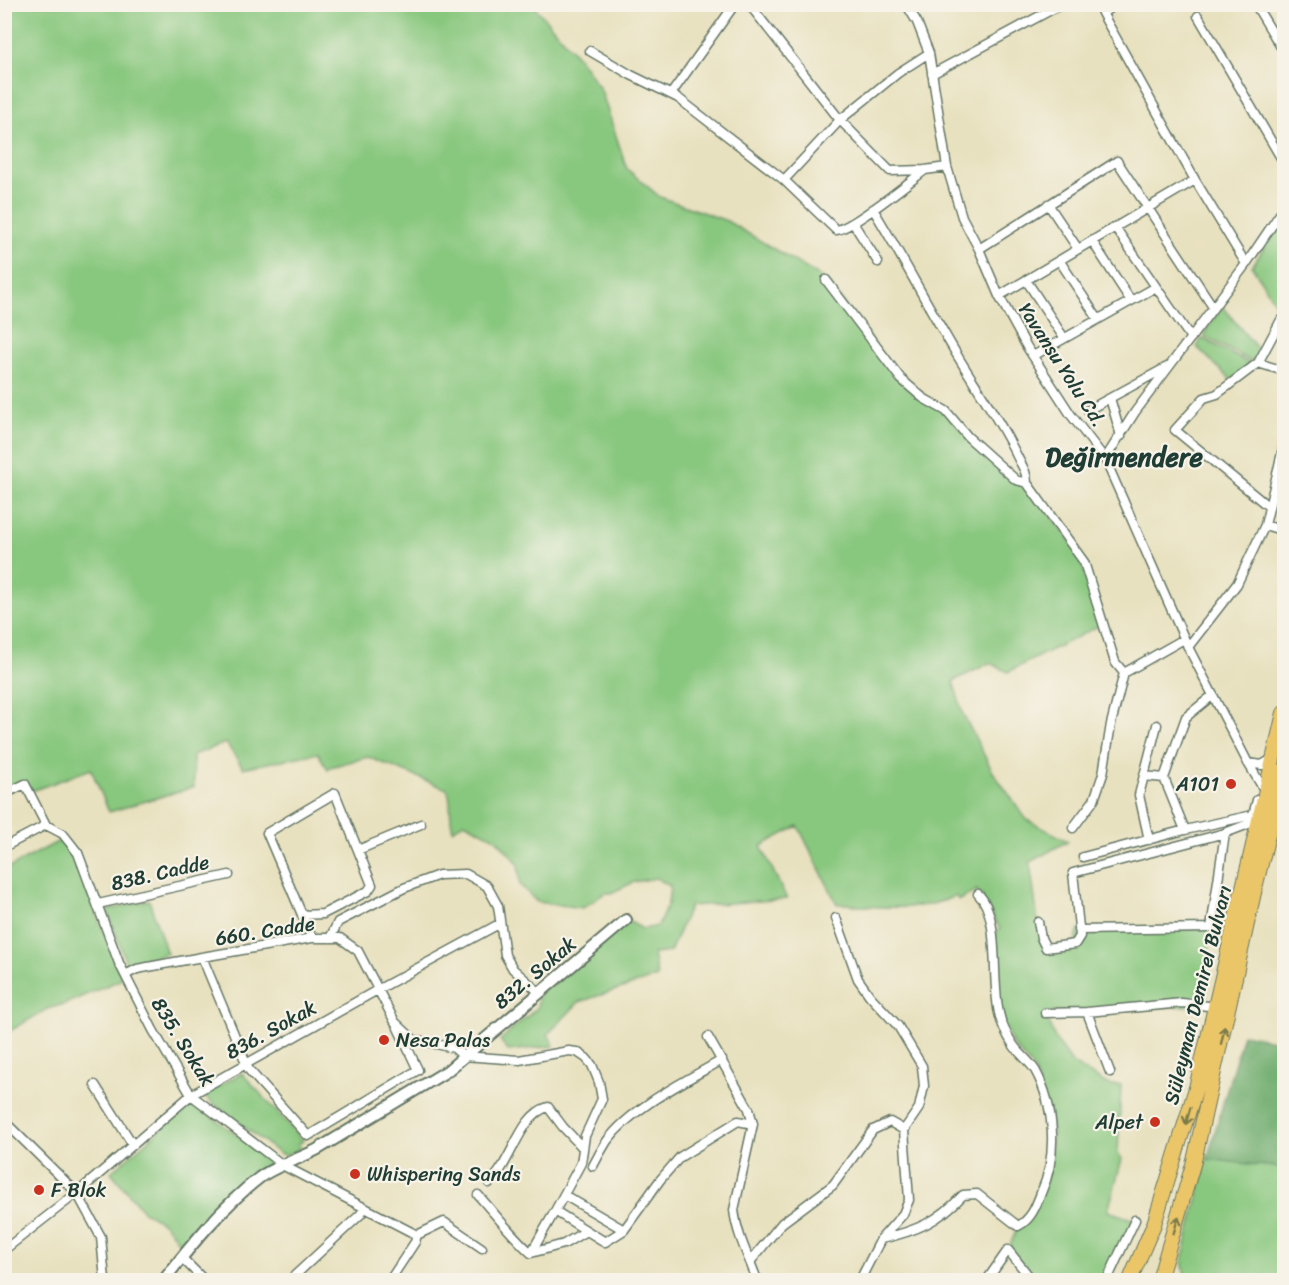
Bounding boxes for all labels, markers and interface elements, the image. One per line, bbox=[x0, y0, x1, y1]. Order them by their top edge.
street label: Yavansu Yolu Cd. bbox=[1008, 296, 1116, 434]
district label: Değirmendere bbox=[1045, 434, 1203, 480]
place label: A101 bbox=[1175, 767, 1219, 802]
marker: A101 bbox=[1224, 777, 1238, 791]
street label: 838. Cadde bbox=[107, 845, 213, 901]
street label: Süleyman Demirel Bulvarı bbox=[1154, 882, 1242, 1108]
street label: 660. Cadde bbox=[213, 906, 317, 956]
street label: 832. Sokak bbox=[486, 927, 585, 1018]
street label: 835. Sokak bbox=[142, 990, 225, 1094]
street label: 836. Sokak bbox=[219, 990, 323, 1069]
place label: Nesa Palas bbox=[396, 1023, 491, 1058]
one-way arrow bbox=[1218, 1026, 1229, 1046]
marker: Nesa Palas bbox=[377, 1033, 391, 1047]
place label: Alpet bbox=[1094, 1105, 1144, 1140]
one-way arrow bbox=[1182, 1106, 1193, 1125]
marker: Alpet bbox=[1148, 1115, 1162, 1129]
place label: Whispering Sands bbox=[367, 1157, 521, 1192]
marker: Whispering Sands bbox=[348, 1167, 362, 1181]
place label: F Blok bbox=[51, 1173, 107, 1208]
marker: F Blok bbox=[32, 1183, 46, 1197]
one-way arrow bbox=[1171, 1215, 1183, 1234]

